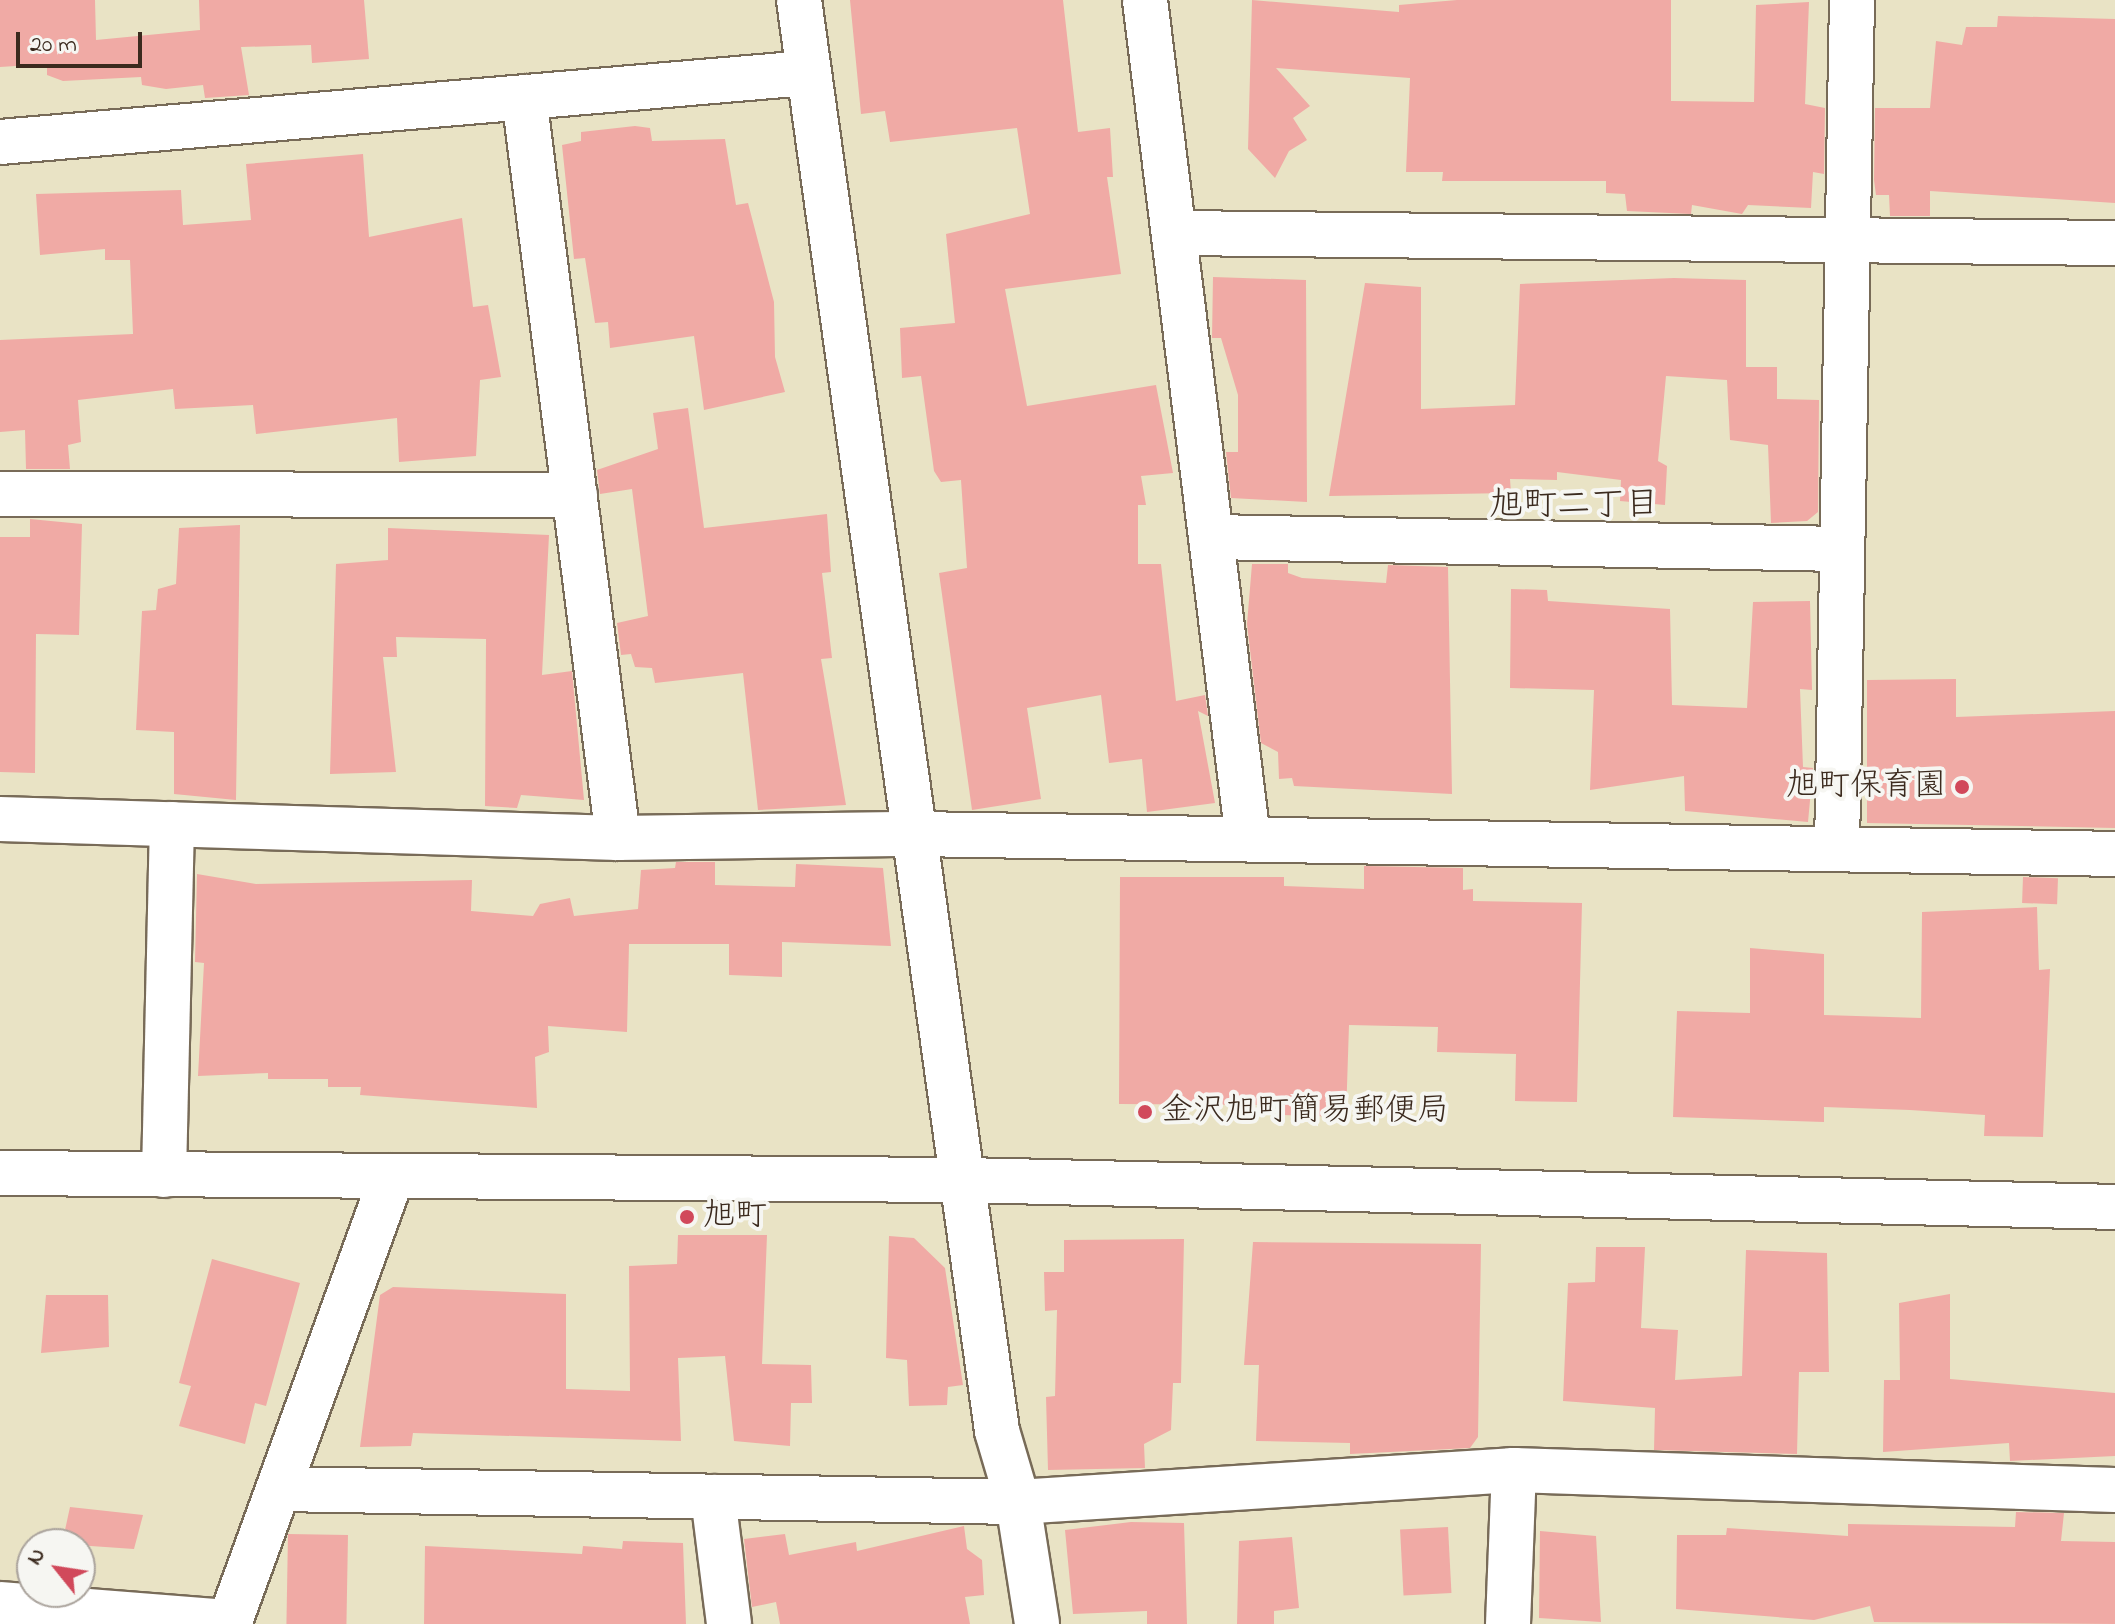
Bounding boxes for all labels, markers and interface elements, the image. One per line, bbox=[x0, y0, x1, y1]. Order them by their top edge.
scale bar bbox=[20, 16, 146, 66]
text: 20 m bbox=[30, 28, 77, 63]
district label: 旭町二丁目 bbox=[1489, 487, 1659, 527]
place label: 旭町保育園 bbox=[1786, 768, 1946, 806]
marker: 旭町保育園 bbox=[1953, 778, 1971, 796]
place label: 金沢旭町簡易郵便局 bbox=[1161, 1093, 1449, 1131]
marker: 金沢旭町簡易郵便局 bbox=[1136, 1103, 1154, 1121]
place label: 旭町 bbox=[703, 1198, 767, 1236]
marker: 旭町 bbox=[678, 1208, 696, 1226]
north arrow bbox=[16, 1528, 96, 1608]
text: N bbox=[19, 1543, 55, 1571]

